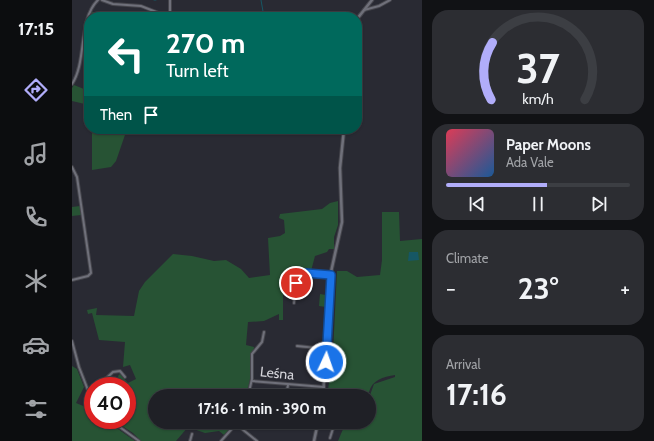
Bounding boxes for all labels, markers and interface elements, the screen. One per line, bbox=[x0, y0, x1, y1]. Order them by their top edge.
text: 17:15 bbox=[18, 18, 54, 40]
text: 270 m bbox=[166, 26, 245, 60]
icon: left bbox=[100, 28, 152, 80]
text: 37 bbox=[516, 43, 560, 93]
text: Turn left bbox=[166, 60, 229, 82]
icon: directions bbox=[22, 76, 50, 104]
text: km/h bbox=[522, 90, 554, 108]
icon: arrive bbox=[140, 104, 162, 126]
text: Then bbox=[100, 106, 132, 124]
text: Paper Moons bbox=[506, 136, 591, 154]
icon: music bbox=[22, 140, 50, 168]
text: Ada Vale bbox=[506, 154, 554, 170]
icon: previous bbox=[466, 193, 488, 215]
icon: pause bbox=[527, 193, 549, 215]
icon: next bbox=[588, 193, 610, 215]
icon: phone bbox=[22, 203, 50, 231]
text: Climate bbox=[446, 250, 488, 266]
pin bbox=[279, 266, 313, 300]
icon: climate bbox=[22, 267, 50, 295]
text: 23° bbox=[518, 270, 558, 307]
icon: arrive bbox=[285, 272, 307, 294]
text: − bbox=[446, 275, 456, 302]
text: + bbox=[620, 275, 630, 302]
icon: car bbox=[22, 331, 50, 359]
position arrow bbox=[305, 341, 347, 383]
text: Arrival bbox=[446, 356, 481, 372]
street label: Leśna bbox=[259, 362, 295, 384]
text: 17:16 bbox=[446, 376, 507, 413]
speed limit sign: 40 bbox=[84, 377, 136, 429]
icon: filters bbox=[22, 395, 50, 423]
text: 17:16 · 1 min · 390 m bbox=[198, 400, 326, 418]

